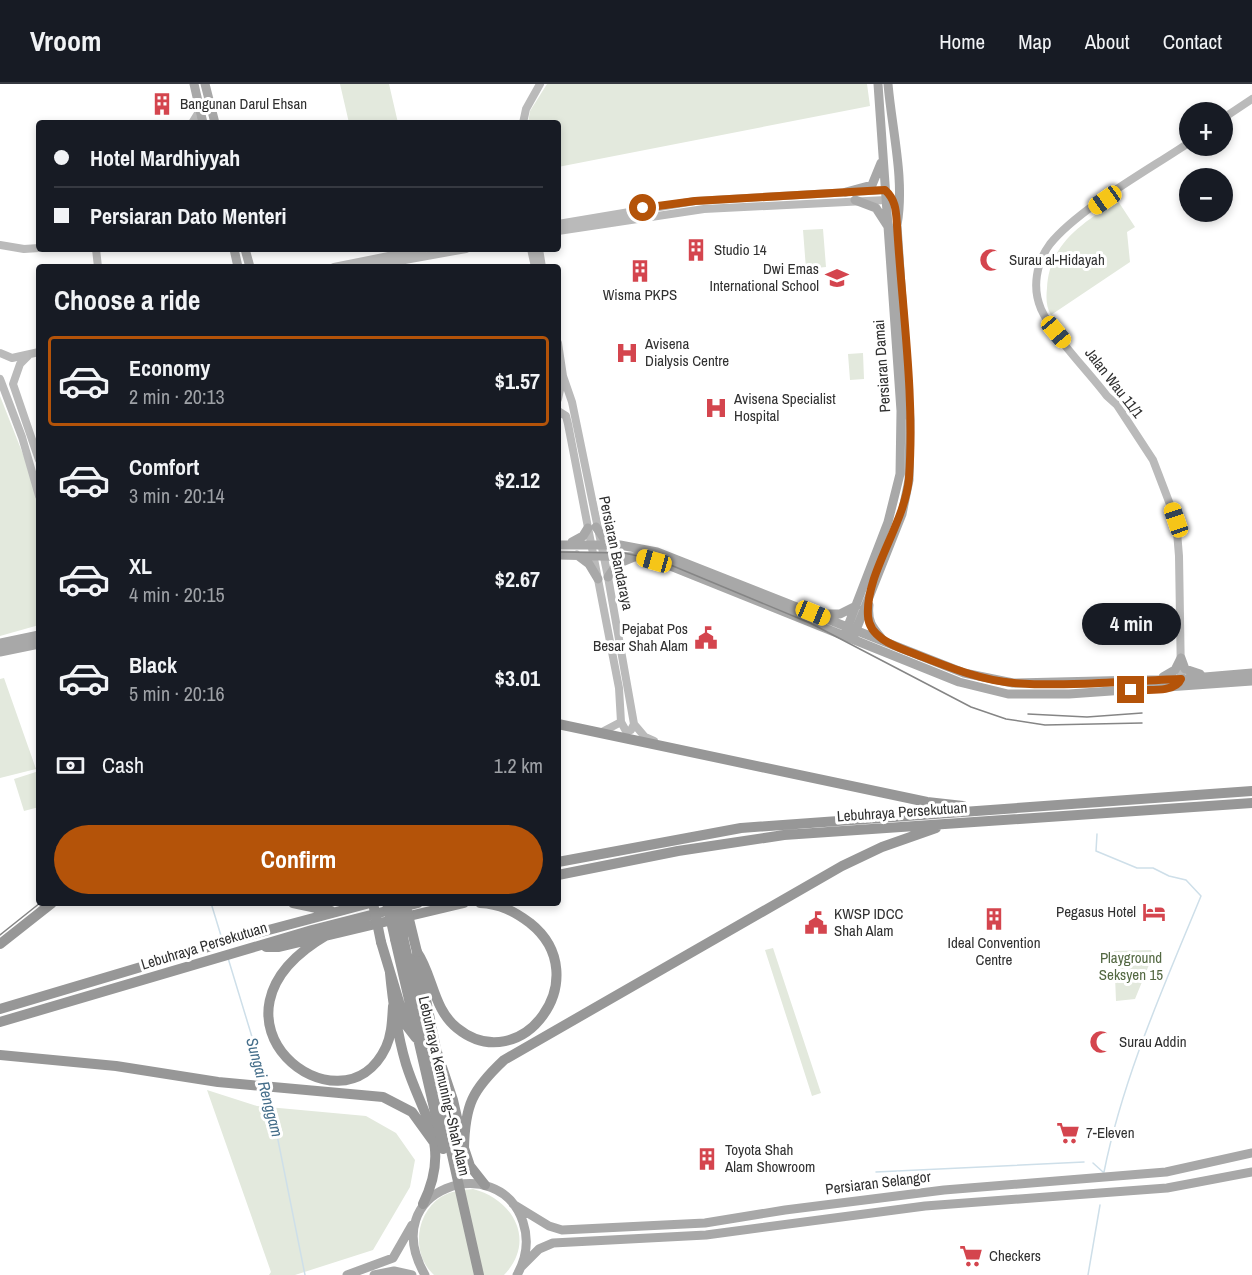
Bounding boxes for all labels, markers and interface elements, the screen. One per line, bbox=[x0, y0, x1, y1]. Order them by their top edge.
text: Vroom bbox=[30, 22, 101, 60]
text: Home bbox=[939, 27, 985, 56]
text: Map bbox=[1018, 27, 1052, 56]
text: About bbox=[1085, 27, 1130, 56]
text: Contact bbox=[1163, 27, 1222, 56]
building icon: Bangunan Darul Ehsan bbox=[149, 91, 175, 117]
place label: Bangunan Darul Ehsan bbox=[180, 93, 307, 114]
map controls bbox=[1179, 102, 1233, 222]
button: + bbox=[1179, 102, 1233, 156]
text: Hotel Mardhiyyah bbox=[90, 143, 240, 173]
button: − bbox=[1179, 168, 1233, 222]
car bbox=[1085, 182, 1125, 218]
route start bbox=[629, 194, 656, 221]
text: Persiaran Dato Menteri bbox=[90, 201, 287, 231]
building icon: Studio 14 bbox=[683, 237, 709, 263]
place label: Studio 14 bbox=[714, 239, 767, 260]
mosque icon: Surau al-Hidayah bbox=[978, 247, 1004, 273]
place label: Surau al-Hidayah bbox=[1009, 249, 1105, 270]
building icon: Wisma PKPS bbox=[627, 258, 653, 284]
place label: Dwi Emas International School bbox=[710, 258, 819, 296]
school or university icon: Dwi Emas International School bbox=[824, 265, 850, 291]
text: Choose a ride bbox=[54, 282, 200, 318]
place label: Wisma PKPS bbox=[603, 284, 677, 305]
car bbox=[1038, 312, 1074, 352]
street label: Persiaran Damai bbox=[868, 319, 895, 413]
place label: Avisena Dialysis Centre bbox=[644, 333, 729, 371]
hospital icon: Avisena Dialysis Centre bbox=[614, 340, 640, 366]
street label: Jalan Wau 11/1 bbox=[1080, 343, 1149, 422]
text: Economy bbox=[129, 353, 210, 383]
icon: car bbox=[57, 354, 111, 408]
text: $1.57 bbox=[495, 366, 540, 396]
text: 2 min · 20:13 bbox=[129, 383, 225, 410]
place label: Avisena Specialist Hospital bbox=[733, 388, 836, 426]
hospital icon: Avisena Specialist Hospital bbox=[703, 395, 729, 421]
text: Comfort bbox=[129, 452, 199, 482]
icon: car bbox=[57, 453, 111, 507]
text: $2.12 bbox=[495, 465, 540, 495]
text: 3 min · 20:14 bbox=[129, 482, 225, 509]
street label: Persiaran Bandaraya bbox=[594, 494, 639, 612]
car bbox=[1162, 500, 1190, 540]
car bbox=[634, 547, 674, 575]
text: XL bbox=[129, 551, 152, 581]
icon: car bbox=[57, 552, 111, 606]
text: $2.67 bbox=[495, 564, 540, 594]
text: 4 min · 20:15 bbox=[129, 581, 225, 608]
car bbox=[793, 598, 833, 628]
callout: 4 min bbox=[1082, 603, 1180, 645]
text: 4 min bbox=[1110, 610, 1153, 637]
place label: Pejabat Pos Besar Shah Alam bbox=[593, 618, 688, 656]
public building icon: Pejabat Pos Besar Shah Alam bbox=[693, 625, 719, 651]
text: Black bbox=[129, 650, 177, 680]
icon: car bbox=[57, 651, 111, 705]
text: $3.01 bbox=[495, 663, 540, 693]
route end bbox=[1117, 676, 1144, 703]
text: 5 min · 20:16 bbox=[129, 680, 225, 707]
icon: cash bbox=[54, 749, 87, 782]
text: Cash bbox=[102, 750, 144, 780]
text: 1.2 km bbox=[494, 752, 543, 779]
street label: Lebuhraya Persekutuan bbox=[836, 796, 968, 827]
button: Confirm bbox=[54, 825, 543, 894]
hotel icon: Pegasus Hotel bbox=[1141, 899, 1167, 925]
place label: Pegasus Hotel bbox=[1056, 901, 1136, 922]
place label: KWSP IDCC Shah Alam bbox=[834, 903, 904, 941]
building icon: Ideal Convention Centre bbox=[981, 906, 1007, 932]
public building icon: KWSP IDCC Shah Alam bbox=[803, 910, 829, 936]
street label: Lebuhraya Persekutuan bbox=[138, 916, 269, 975]
place label: Ideal Convention Centre bbox=[947, 932, 1041, 970]
park label: Playground Seksyen 15 bbox=[1099, 947, 1163, 985]
street label: Lebuhraya Kemuning–Shah Alam bbox=[414, 994, 475, 1178]
mosque icon: Surau Addin bbox=[1088, 1029, 1114, 1055]
place label: Surau Addin bbox=[1119, 1031, 1187, 1052]
water label: Sungai Renggam bbox=[241, 1035, 289, 1139]
supermarket icon: 7-Eleven bbox=[1055, 1120, 1081, 1146]
place label: 7-Eleven bbox=[1086, 1122, 1135, 1143]
place label: Toyota Shah Alam Showroom bbox=[724, 1139, 815, 1177]
building icon: Toyota Shah Alam Showroom bbox=[694, 1146, 720, 1172]
street label: Persiaran Selangor bbox=[824, 1166, 932, 1199]
supermarket icon: Checkers bbox=[958, 1243, 984, 1269]
place label: Checkers bbox=[989, 1245, 1041, 1266]

